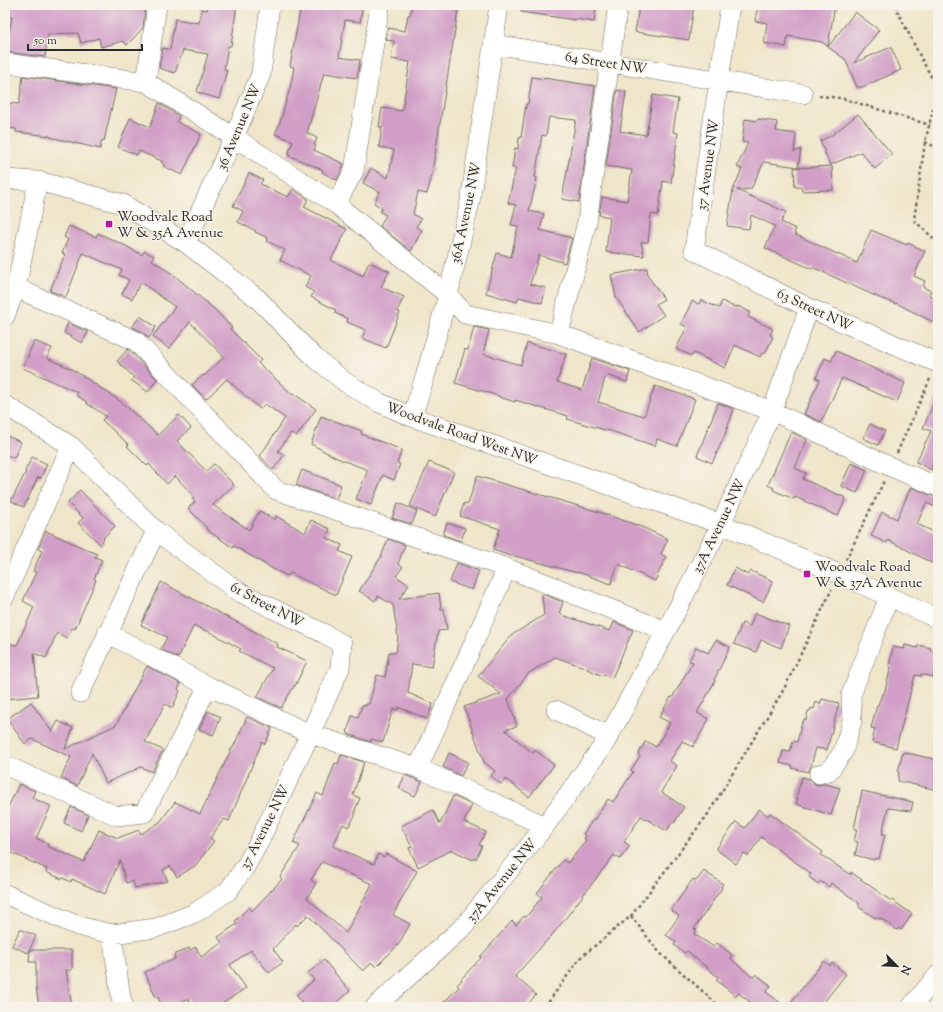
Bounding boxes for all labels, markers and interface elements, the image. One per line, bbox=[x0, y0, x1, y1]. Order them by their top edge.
scale bar bbox=[28, 26, 142, 52]
text: 50 m bbox=[33, 32, 57, 50]
street label: 64 Street NW bbox=[563, 48, 648, 80]
street label: 36 Avenue NW bbox=[213, 81, 267, 174]
street label: 37 Avenue NW bbox=[693, 118, 725, 212]
street label: 36A Avenue NW bbox=[446, 160, 488, 266]
place label: Woodvale Road W & 35A Avenue bbox=[117, 208, 223, 244]
marker: Woodvale Road W & 35A Avenue bbox=[104, 219, 114, 229]
street label: 63 Street NW bbox=[773, 285, 856, 337]
street label: Woodvale Road West NW bbox=[383, 398, 540, 472]
street label: 37A Avenue NW bbox=[688, 476, 751, 577]
place label: Woodvale Road W & 37A Avenue bbox=[815, 558, 923, 594]
marker: Woodvale Road W & 37A Avenue bbox=[802, 569, 812, 579]
street label: 61 Street NW bbox=[226, 578, 307, 634]
street label: 37 Avenue NW bbox=[236, 782, 296, 873]
street label: 37A Avenue NW bbox=[463, 835, 543, 927]
north arrow bbox=[877, 946, 917, 986]
text: N bbox=[896, 961, 915, 977]

